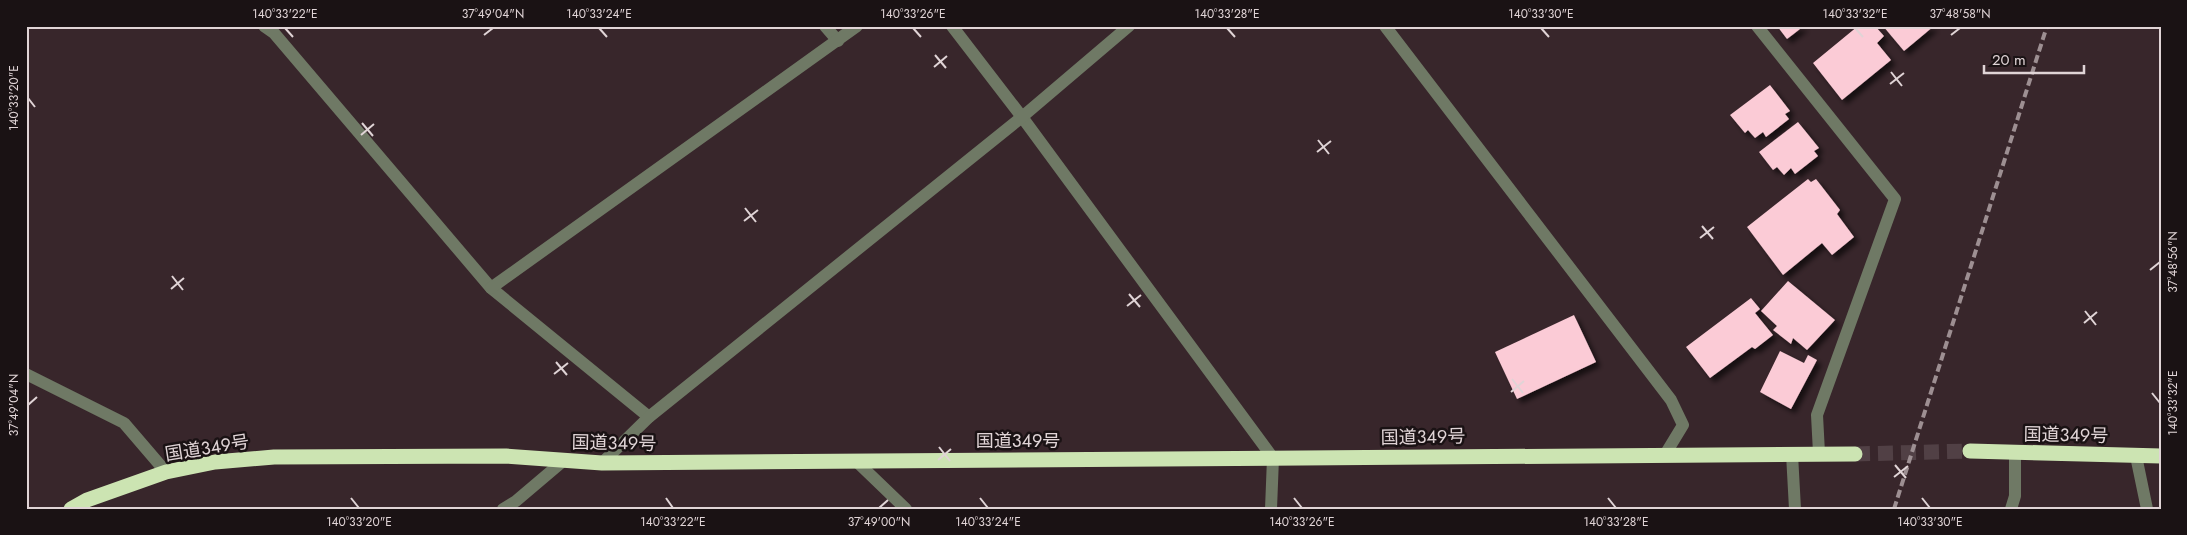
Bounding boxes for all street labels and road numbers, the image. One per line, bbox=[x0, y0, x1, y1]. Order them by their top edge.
street label: 国道349号 bbox=[2023, 421, 2109, 449]
street label: 国道349号 bbox=[1380, 423, 1466, 451]
street label: 国道349号 bbox=[976, 428, 1060, 454]
street label: 国道349号 bbox=[163, 429, 251, 467]
street label: 国道349号 bbox=[571, 429, 657, 457]

